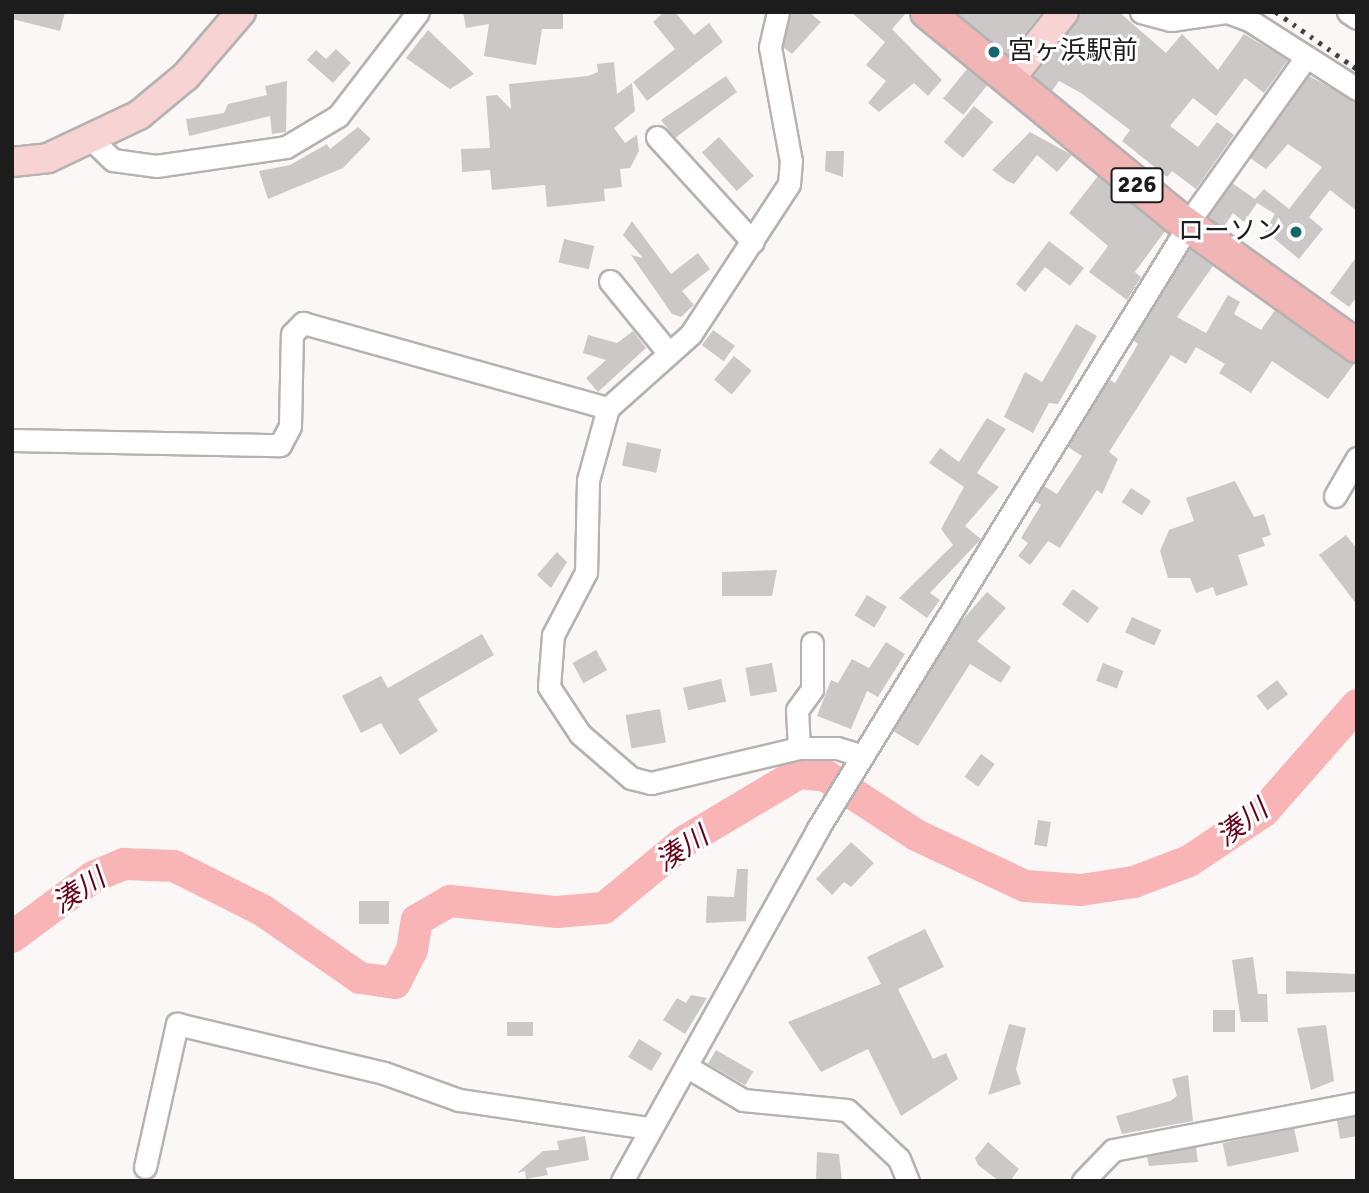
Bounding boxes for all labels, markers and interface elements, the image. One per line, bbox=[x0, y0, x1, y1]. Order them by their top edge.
place label: 宮ヶ浜駅前 bbox=[1008, 36, 1138, 68]
marker: 宮ヶ浜駅前 bbox=[986, 44, 1002, 60]
road number: 226 bbox=[1109, 164, 1165, 205]
place label: ローソン bbox=[1178, 216, 1282, 248]
marker: ローソン bbox=[1288, 224, 1304, 240]
water label: 湊川 bbox=[1210, 793, 1274, 853]
water label: 湊川 bbox=[649, 819, 715, 879]
water label: 湊川 bbox=[46, 862, 112, 920]

